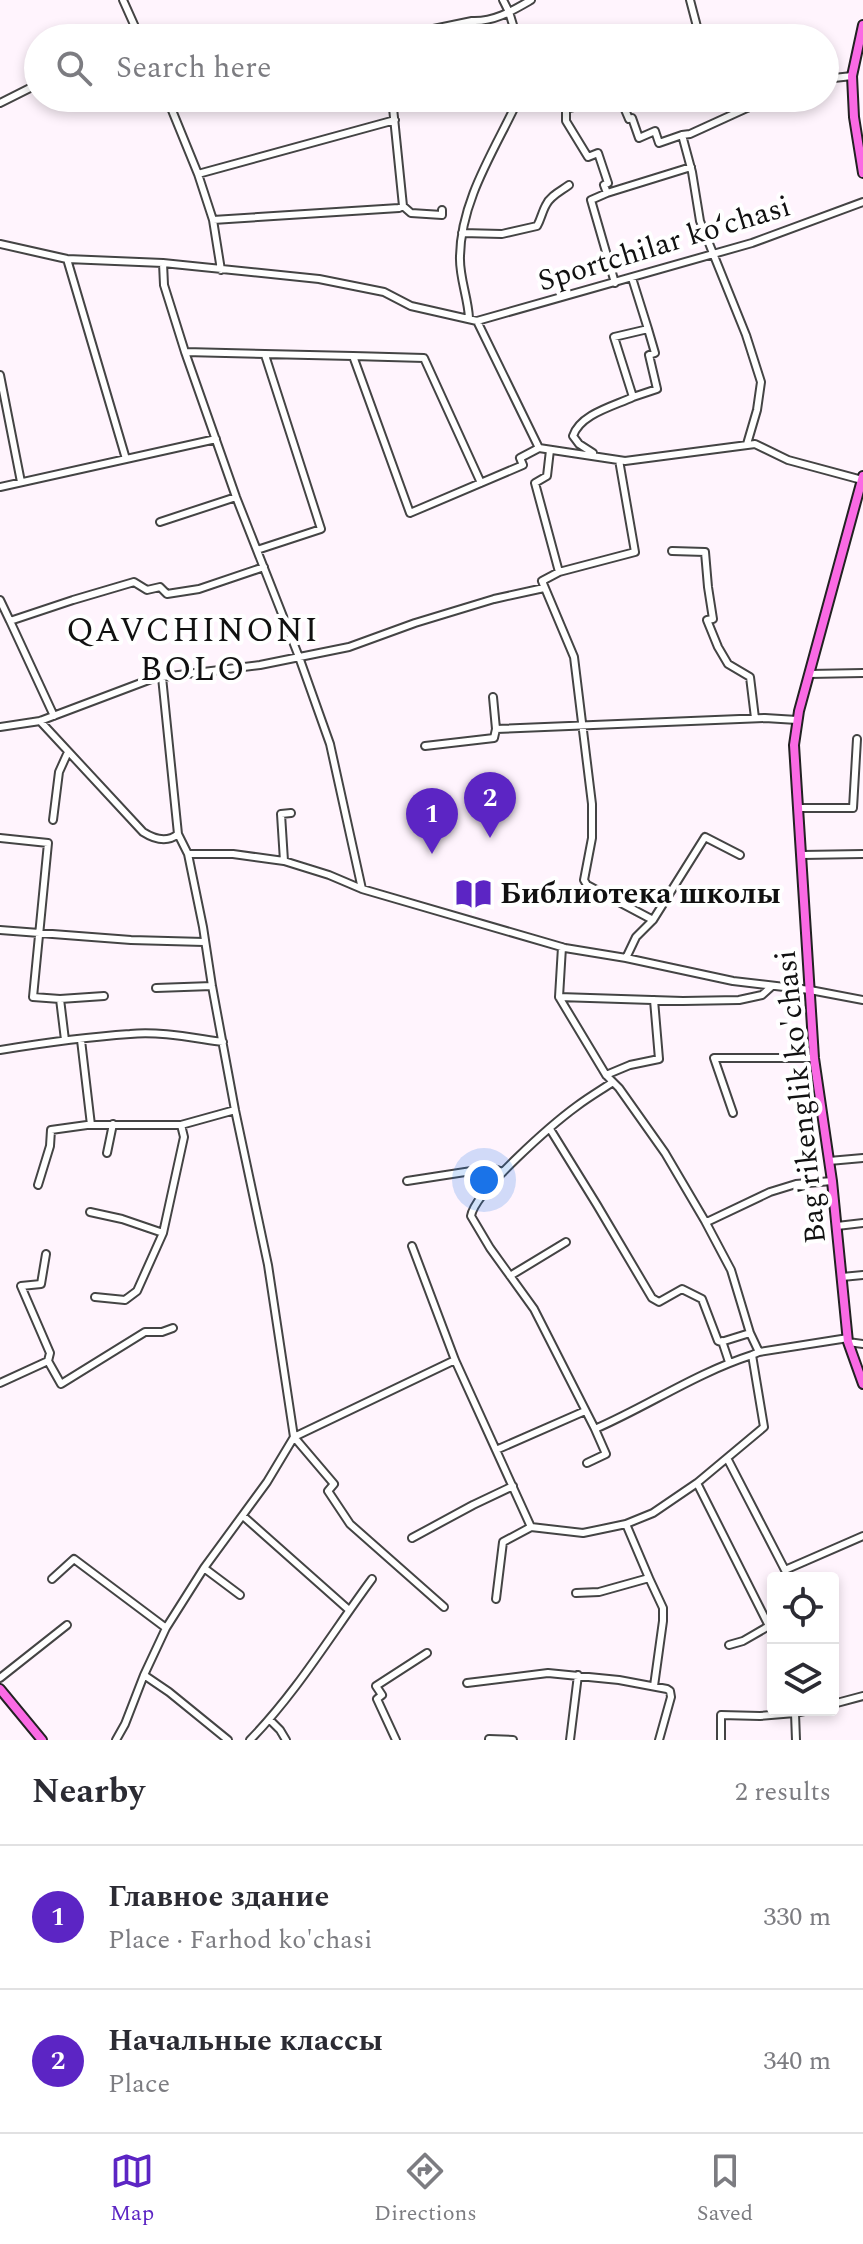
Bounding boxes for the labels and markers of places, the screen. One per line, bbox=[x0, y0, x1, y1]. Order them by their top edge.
pin: 2 bbox=[464, 772, 516, 838]
pin: 1 bbox=[406, 788, 458, 854]
place label: Библиотека школы bbox=[500, 871, 781, 917]
library icon: Библиотека школы bbox=[455, 874, 493, 912]

